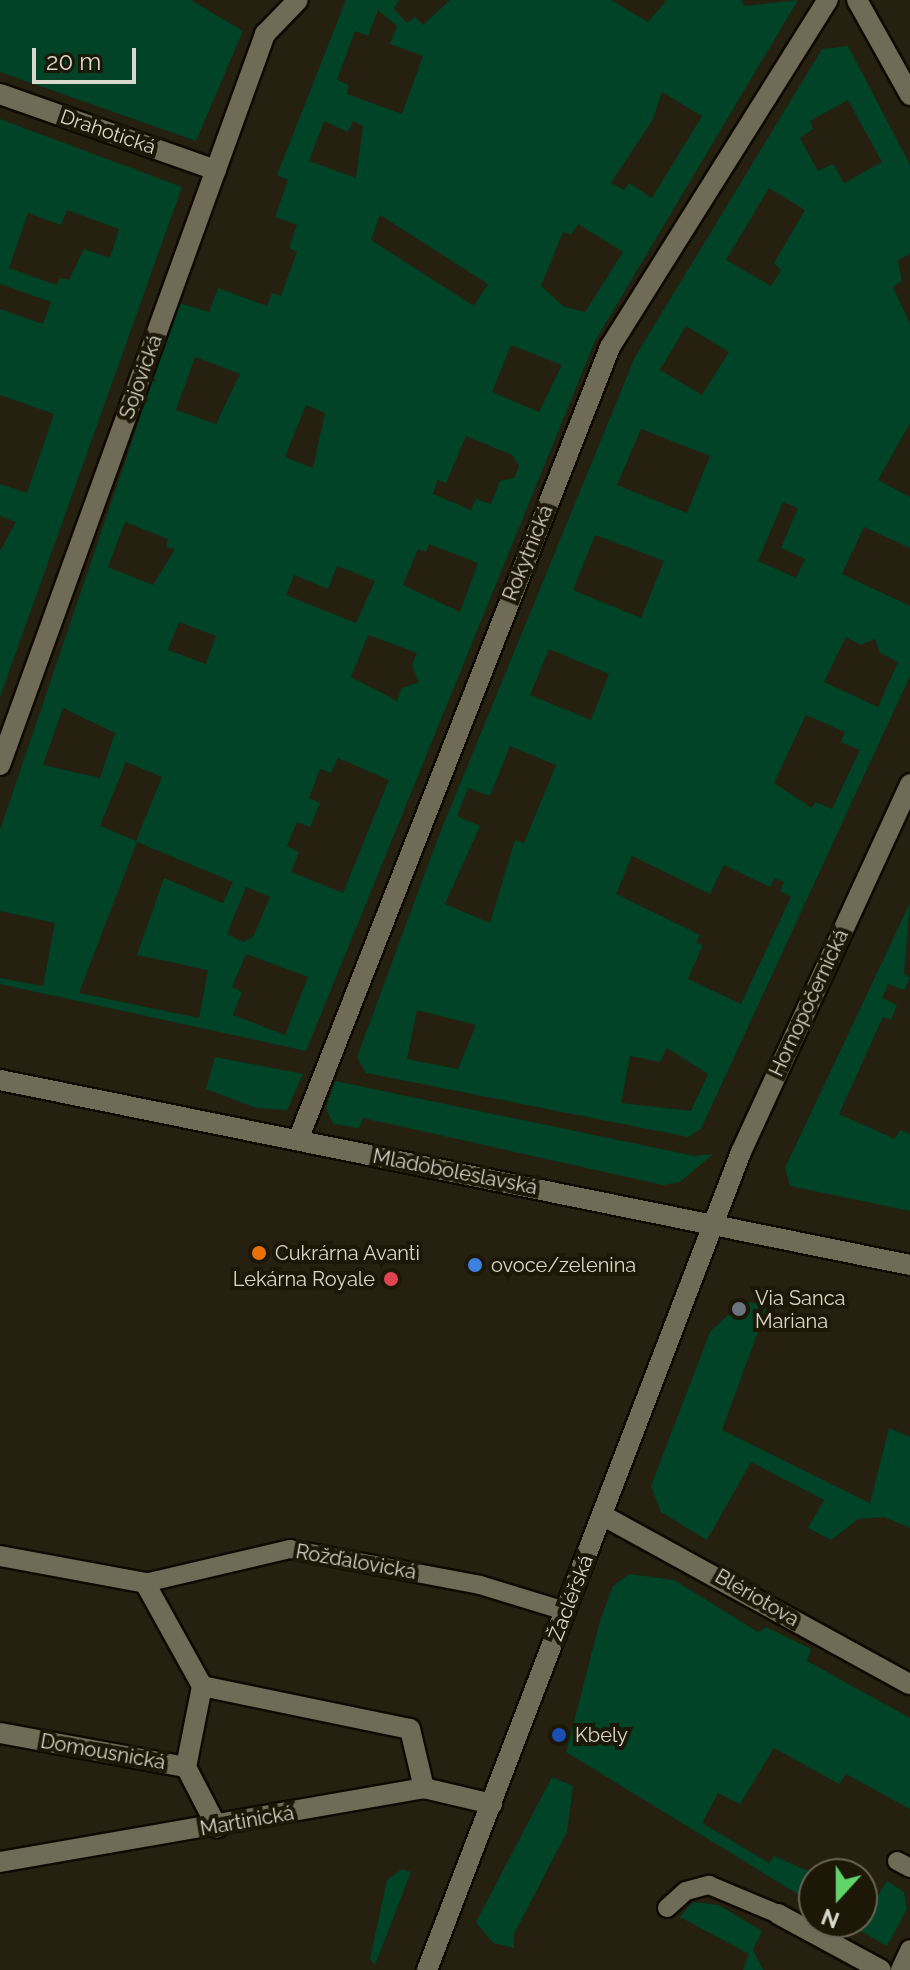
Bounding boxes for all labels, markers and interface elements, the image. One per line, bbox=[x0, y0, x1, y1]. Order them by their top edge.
scale bar bbox=[36, 32, 140, 82]
text: 20 m bbox=[46, 47, 101, 76]
street label: Drahotická bbox=[57, 105, 159, 159]
street label: Sojovická bbox=[115, 332, 167, 422]
street label: Rokytnická bbox=[498, 502, 558, 604]
street label: Hornopočernická bbox=[764, 926, 854, 1080]
street label: Mladoboleslavská bbox=[371, 1144, 539, 1200]
place label: Cukrárna Avanti bbox=[275, 1241, 421, 1265]
marker: Cukrárna Avanti bbox=[250, 1244, 268, 1262]
place label: ovoce/zelenina bbox=[491, 1253, 636, 1277]
marker: ovoce/zelenina bbox=[466, 1256, 484, 1274]
place label: Lekárna Royale bbox=[233, 1267, 375, 1291]
marker: Lekárna Royale bbox=[382, 1270, 400, 1288]
place label: Via Sanca Mariana bbox=[755, 1286, 846, 1333]
marker: Via Sanca Mariana bbox=[730, 1300, 748, 1318]
street label: Rožďalovická bbox=[294, 1540, 418, 1584]
street label: Žacléřská bbox=[544, 1552, 598, 1644]
street label: Blériotova bbox=[711, 1564, 803, 1632]
place label: Kbely bbox=[575, 1723, 628, 1747]
marker: Kbely bbox=[550, 1726, 568, 1744]
street label: Domousnická bbox=[39, 1729, 167, 1775]
street label: Martinická bbox=[198, 1801, 296, 1841]
north arrow bbox=[798, 1858, 878, 1938]
text: N bbox=[818, 1903, 843, 1934]

